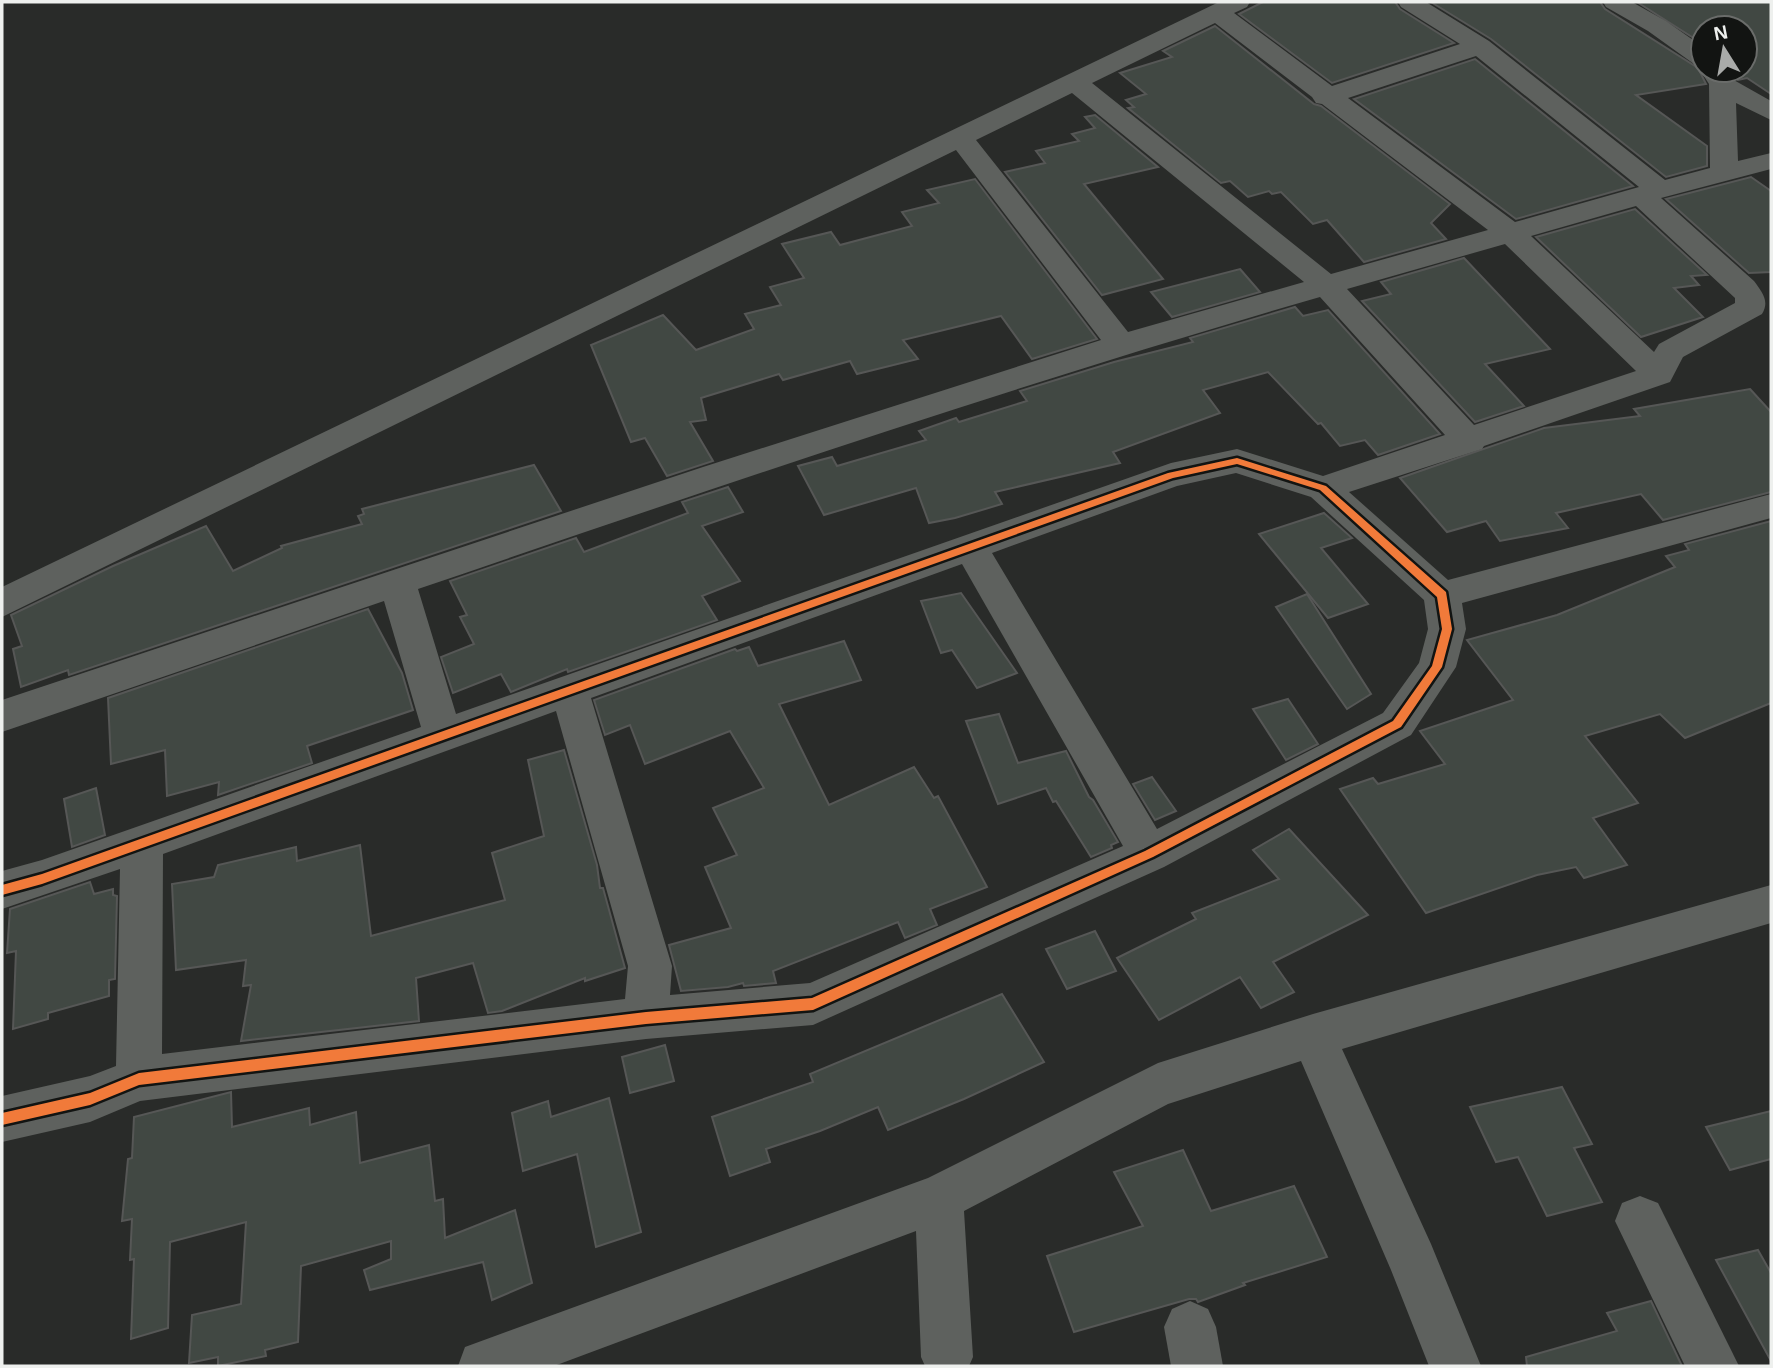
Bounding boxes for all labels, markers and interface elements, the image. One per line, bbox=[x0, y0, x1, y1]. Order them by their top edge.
north arrow bbox=[1689, 14, 1759, 84]
text: N bbox=[1712, 21, 1730, 44]

